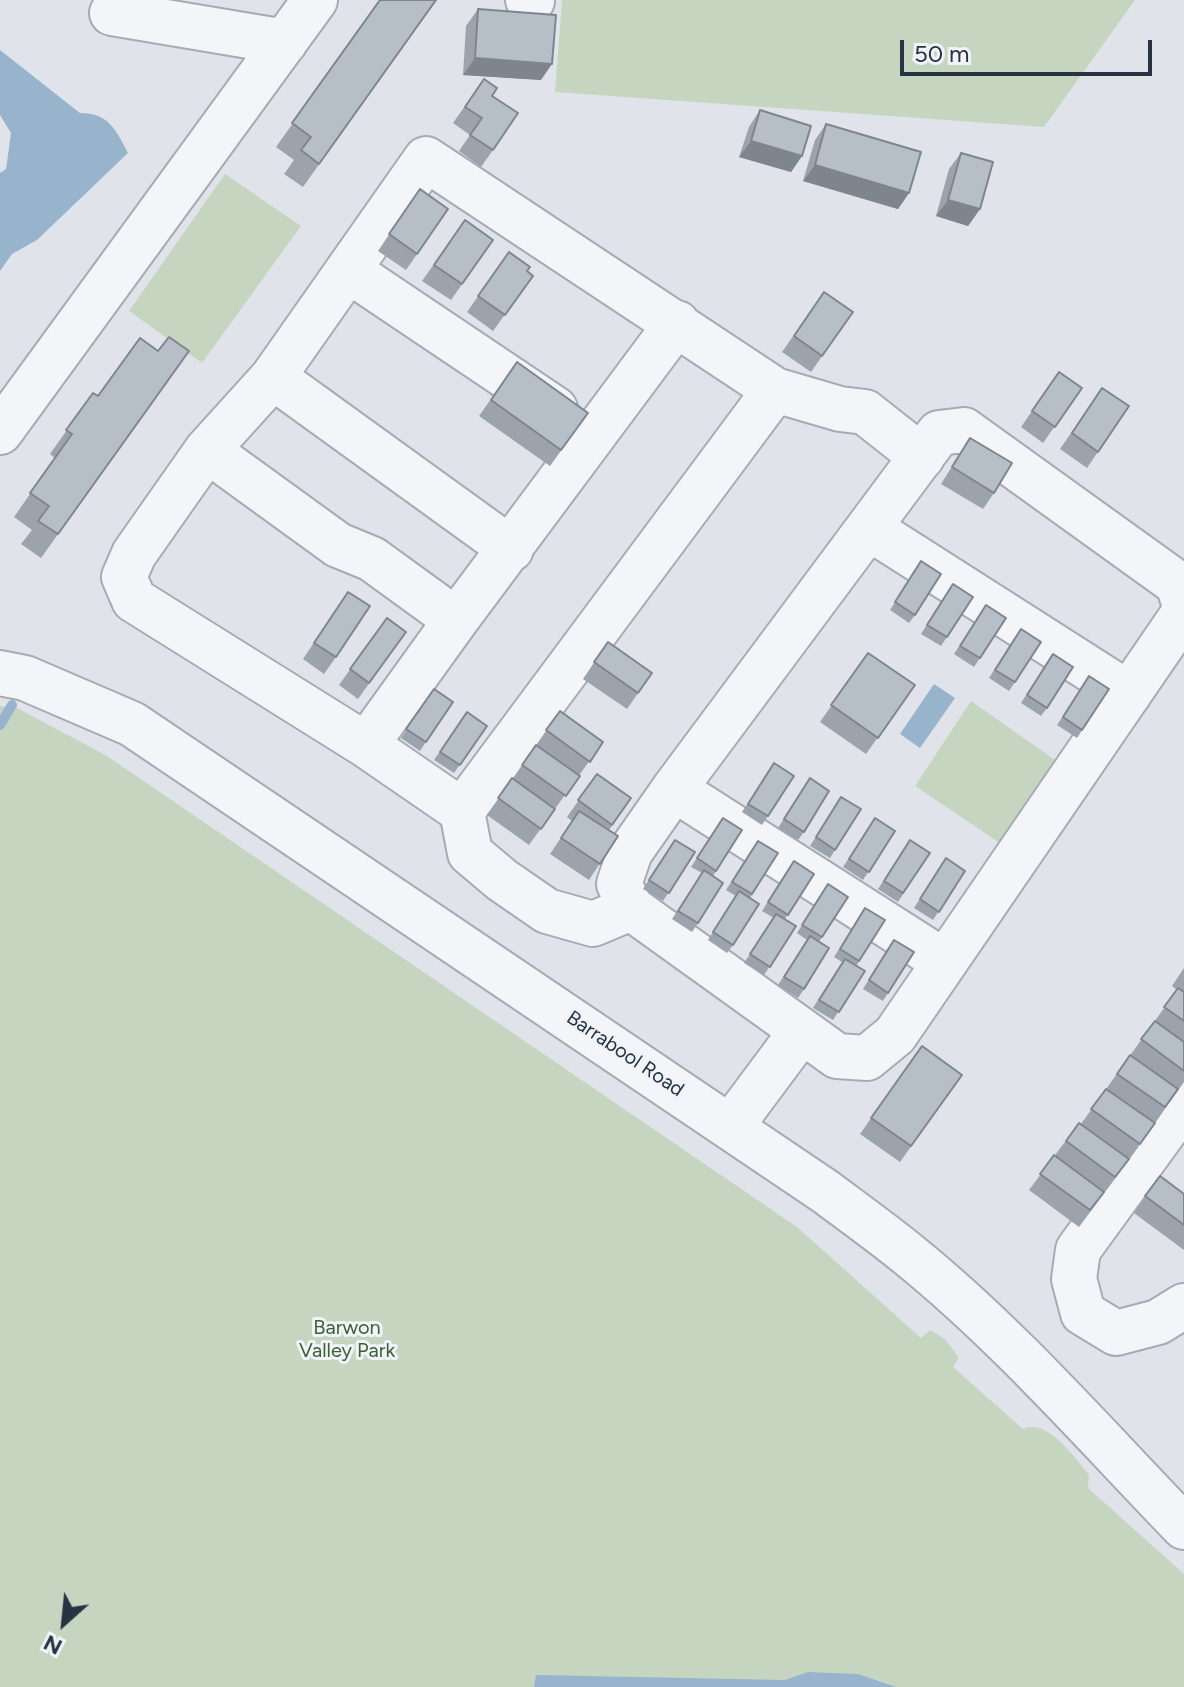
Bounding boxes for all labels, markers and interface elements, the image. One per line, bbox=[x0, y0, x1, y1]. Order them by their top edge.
scale bar bbox=[904, 24, 1156, 74]
text: 50 m bbox=[914, 39, 970, 68]
street label: Barrabool Road bbox=[562, 1006, 688, 1102]
park label: Barwon Valley Park bbox=[299, 1316, 395, 1363]
north arrow bbox=[24, 1583, 104, 1663]
text: N bbox=[39, 1629, 67, 1661]

